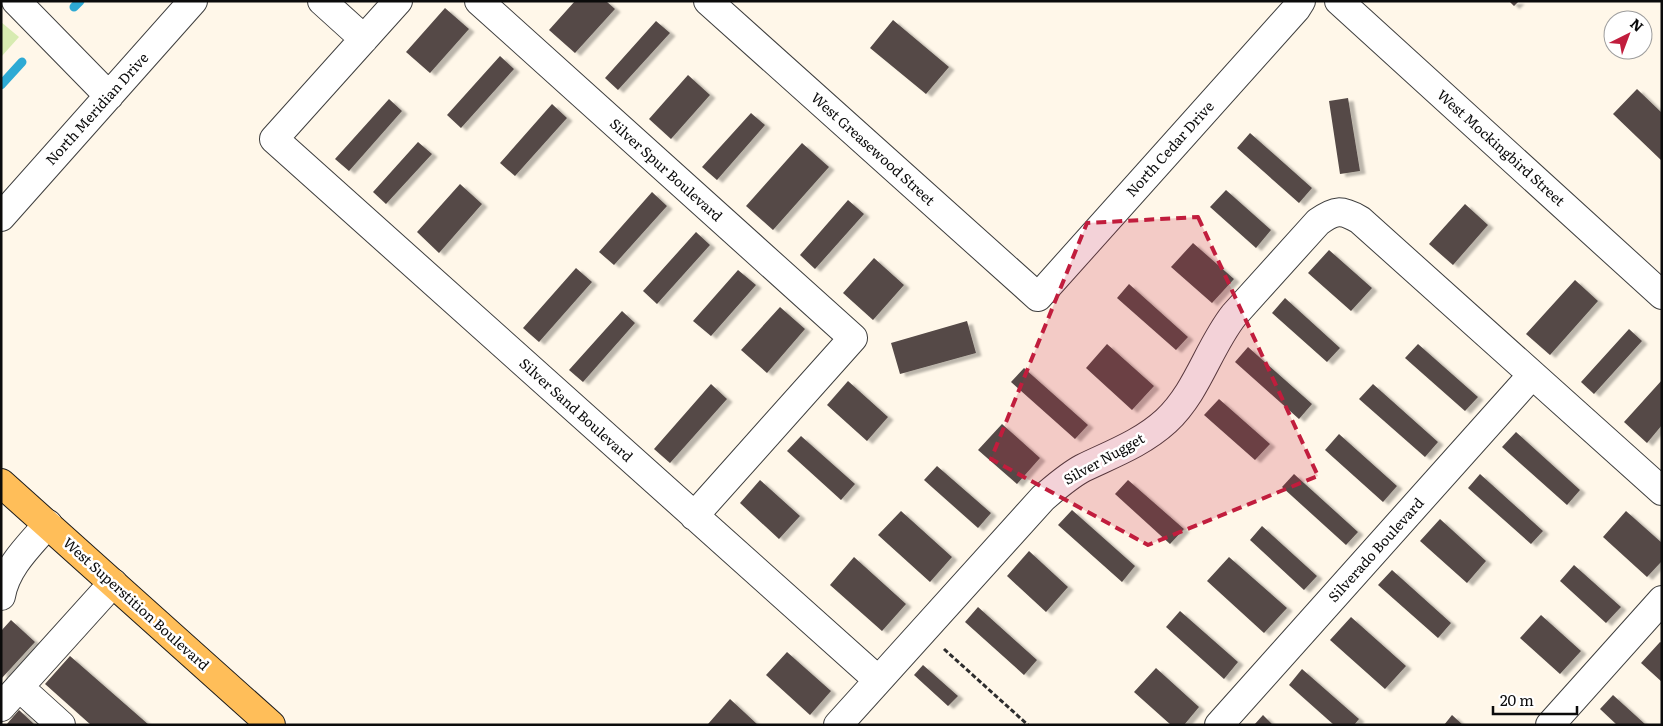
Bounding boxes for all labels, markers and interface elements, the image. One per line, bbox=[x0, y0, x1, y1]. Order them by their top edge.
north arrow bbox=[1603, 10, 1653, 60]
text: N bbox=[1626, 13, 1649, 36]
street label: North Meridian Drive bbox=[40, 48, 152, 169]
street label: West Mockingbird Street bbox=[1433, 84, 1570, 210]
street label: West Greasewood Street bbox=[807, 87, 940, 210]
street label: North Cedar Drive bbox=[1121, 96, 1218, 201]
street label: Silver Spur Boulevard bbox=[606, 113, 728, 226]
street label: Silver Sand Boulevard bbox=[516, 353, 638, 466]
street label: Silver Nugget bbox=[1059, 427, 1148, 489]
street label: Silverado Boulevard bbox=[1323, 492, 1428, 606]
street label: West Superstition Boulevard bbox=[59, 532, 214, 675]
scale bar bbox=[1493, 684, 1577, 716]
text: 20 m bbox=[1500, 688, 1534, 711]

